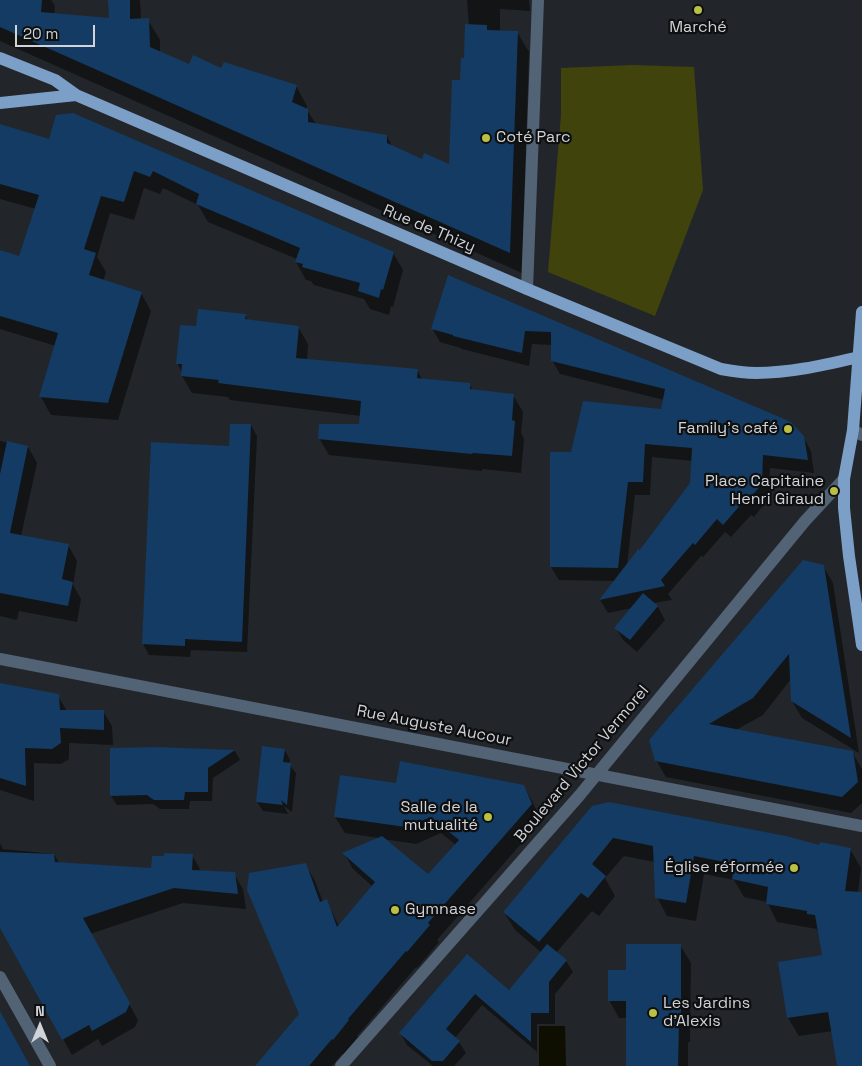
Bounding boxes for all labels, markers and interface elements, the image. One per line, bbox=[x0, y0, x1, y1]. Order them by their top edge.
marker: Marché bbox=[692, 4, 704, 16]
scale bar bbox=[18, 15, 98, 47]
place label: Marché bbox=[669, 18, 727, 38]
text: 20 m bbox=[23, 24, 58, 43]
place label: Coté Parc bbox=[496, 128, 570, 148]
marker: Coté Parc bbox=[480, 132, 492, 144]
street label: Rue de Thizy bbox=[380, 201, 478, 257]
place label: Family's café bbox=[678, 419, 778, 439]
marker: Family's café bbox=[782, 423, 794, 435]
place label: Place Capitaine Henri Giraud bbox=[705, 472, 824, 510]
marker: Place Capitaine Henri Giraud bbox=[828, 485, 840, 497]
street label: Boulevard Victor Vermorel bbox=[511, 682, 653, 846]
street label: Rue Auguste Aucour bbox=[355, 702, 513, 750]
place label: Salle de la mutualité bbox=[401, 798, 478, 836]
marker: Salle de la mutualité bbox=[482, 811, 494, 823]
place label: Église réformée bbox=[665, 858, 784, 878]
marker: Église réformée bbox=[788, 862, 800, 874]
place label: Gymnase bbox=[405, 900, 476, 920]
marker: Gymnase bbox=[389, 904, 401, 916]
place label: Les Jardins d'Alexis bbox=[663, 994, 750, 1032]
north arrow bbox=[15, 1001, 65, 1051]
text: N bbox=[35, 1002, 45, 1020]
marker: Les Jardins d'Alexis bbox=[647, 1007, 659, 1019]

